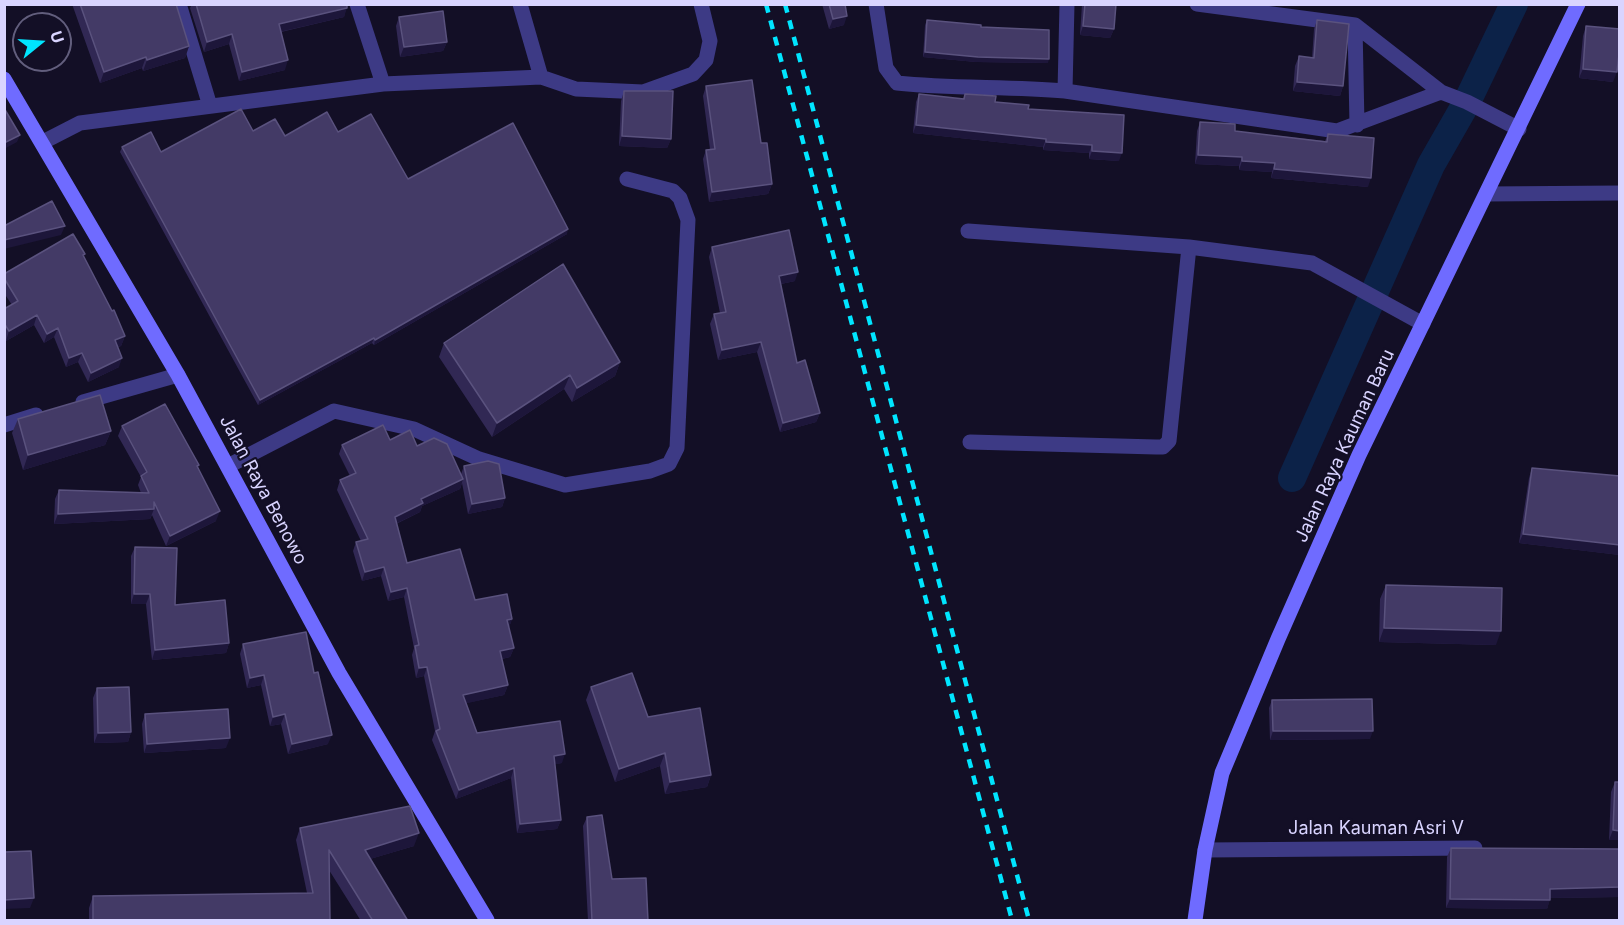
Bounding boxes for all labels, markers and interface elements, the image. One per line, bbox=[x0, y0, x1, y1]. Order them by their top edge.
north arrow bbox=[12, 12, 72, 72]
text: U bbox=[46, 28, 69, 46]
street label: Jalan Raya Kauman Baru bbox=[1291, 346, 1399, 546]
street label: Jalan Raya Benowo bbox=[215, 412, 311, 568]
street label: Jalan Kauman Asri V bbox=[1288, 818, 1464, 840]

